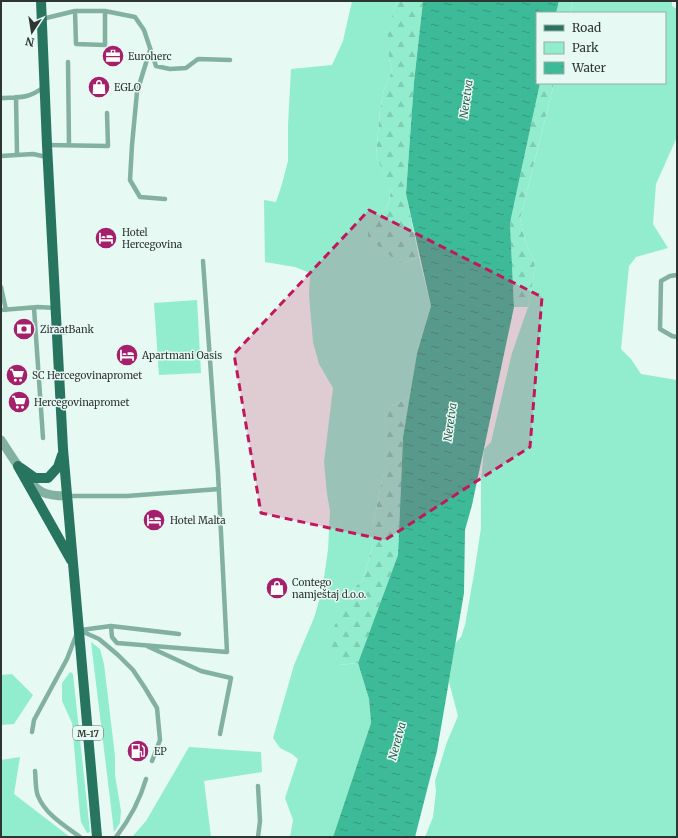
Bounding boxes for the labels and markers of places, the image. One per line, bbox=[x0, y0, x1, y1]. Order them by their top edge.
office icon: Euroherc bbox=[100, 43, 126, 69]
place label: Euroherc bbox=[128, 50, 171, 63]
shop icon: EGLO bbox=[86, 74, 112, 100]
place label: EGLO bbox=[114, 81, 141, 94]
hotel icon: Hotel Hercegovina bbox=[93, 225, 119, 251]
place label: Hotel Hercegovina bbox=[122, 226, 183, 251]
bank icon: ZiraatBank bbox=[11, 316, 37, 342]
place label: ZiraatBank bbox=[40, 323, 95, 336]
hotel icon: Apartmani Oasis bbox=[114, 342, 140, 368]
place label: Apartmani Oasis bbox=[141, 349, 222, 362]
supermarket icon: SC Hercegovinapromet bbox=[4, 362, 30, 388]
place label: SC Hercegovinapromet bbox=[32, 369, 142, 382]
supermarket icon: Hercegovinapromet bbox=[6, 389, 32, 415]
place label: Hercegovinapromet bbox=[34, 396, 129, 409]
hotel icon: Hotel Malta bbox=[141, 507, 167, 533]
place label: Hotel Malta bbox=[170, 514, 226, 527]
shop icon: Contego namještaj d.o.o. bbox=[264, 575, 290, 601]
place label: Contego namještaj d.o.o. bbox=[292, 576, 366, 601]
fuel station icon: EP bbox=[125, 738, 151, 764]
place label: EP bbox=[154, 745, 167, 758]

